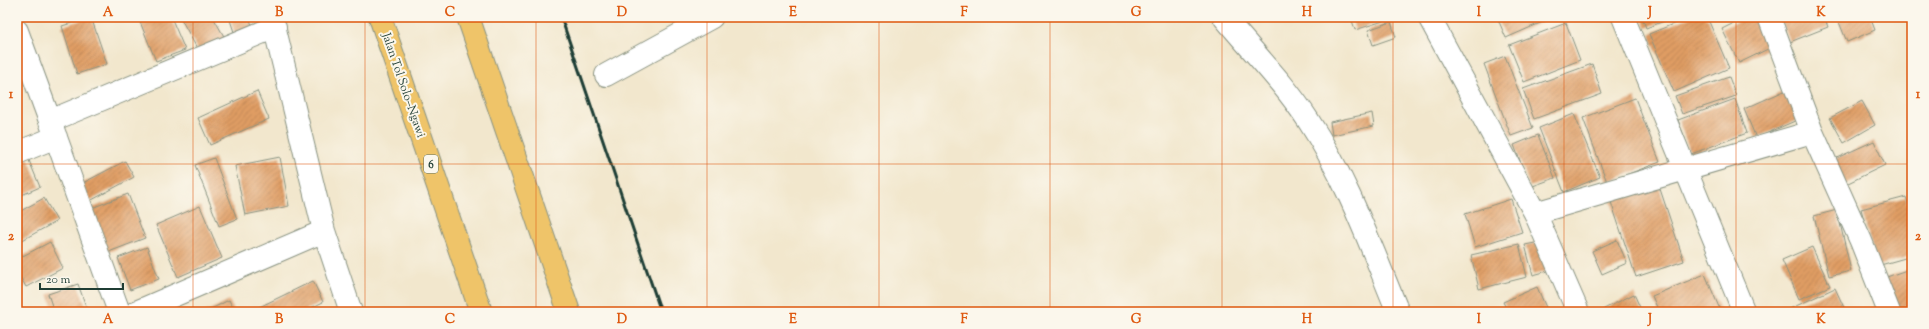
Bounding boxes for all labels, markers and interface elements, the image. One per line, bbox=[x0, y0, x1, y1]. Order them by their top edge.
text: A bbox=[103, 4, 114, 22]
text: B bbox=[275, 4, 284, 22]
text: C bbox=[445, 4, 455, 22]
text: D bbox=[617, 4, 627, 22]
text: E bbox=[789, 4, 797, 22]
text: F bbox=[960, 4, 968, 22]
text: G bbox=[1131, 4, 1142, 22]
text: H bbox=[1302, 4, 1313, 22]
text: I bbox=[1477, 4, 1482, 22]
text: J bbox=[1647, 4, 1652, 22]
text: K bbox=[1816, 4, 1826, 22]
street label: Jalan Tol Solo–Ngawi bbox=[376, 30, 430, 141]
text: 1 bbox=[9, 86, 14, 104]
text: 1 bbox=[1916, 86, 1921, 104]
road number: 6 bbox=[424, 155, 438, 173]
text: 2 bbox=[8, 228, 15, 246]
text: 2 bbox=[1915, 228, 1922, 246]
scale bar bbox=[40, 265, 123, 291]
text: 20 m bbox=[46, 271, 71, 289]
text: A bbox=[103, 311, 114, 329]
text: B bbox=[275, 311, 284, 329]
text: C bbox=[445, 311, 455, 329]
text: D bbox=[617, 311, 627, 329]
text: E bbox=[789, 311, 797, 329]
text: F bbox=[960, 311, 968, 329]
text: G bbox=[1131, 311, 1142, 329]
text: H bbox=[1302, 311, 1313, 329]
text: I bbox=[1477, 311, 1482, 329]
text: J bbox=[1647, 311, 1652, 329]
text: K bbox=[1816, 311, 1826, 329]

